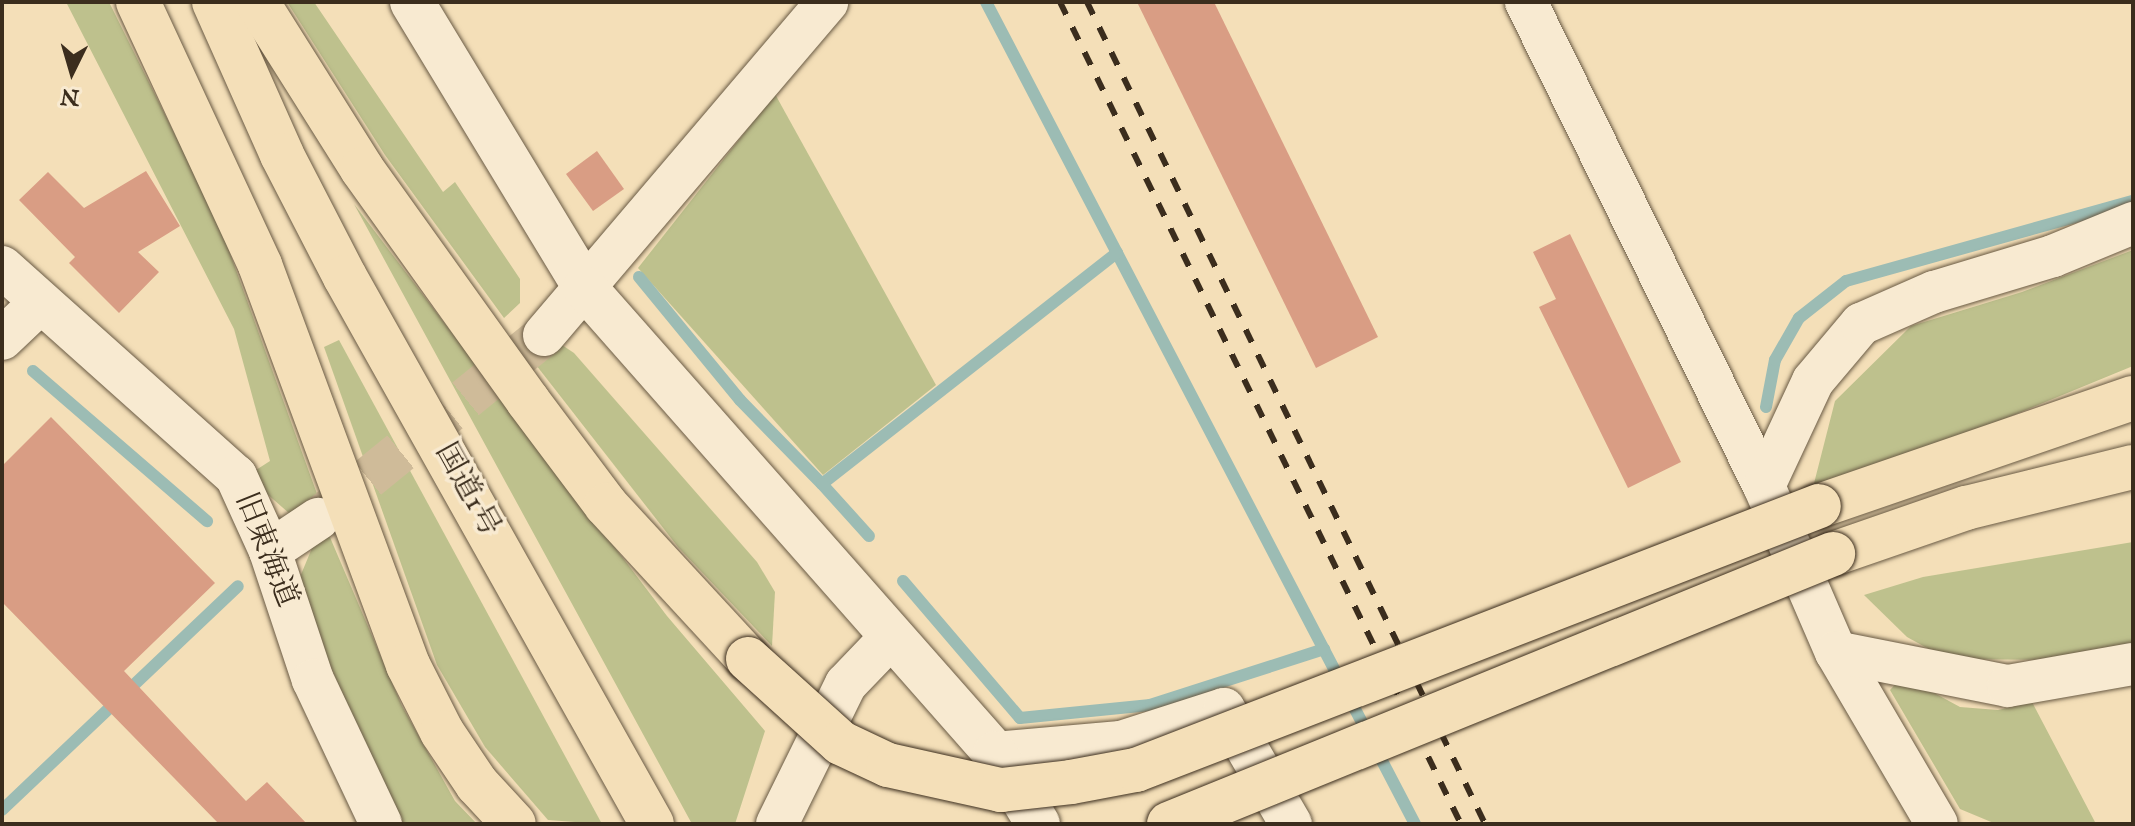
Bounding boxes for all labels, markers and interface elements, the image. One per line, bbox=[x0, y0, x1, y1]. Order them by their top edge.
north arrow bbox=[32, 32, 112, 112]
text: N bbox=[59, 81, 81, 111]
street label: 国道1号 bbox=[427, 437, 507, 543]
street label: 旧東海道 bbox=[227, 488, 305, 612]

